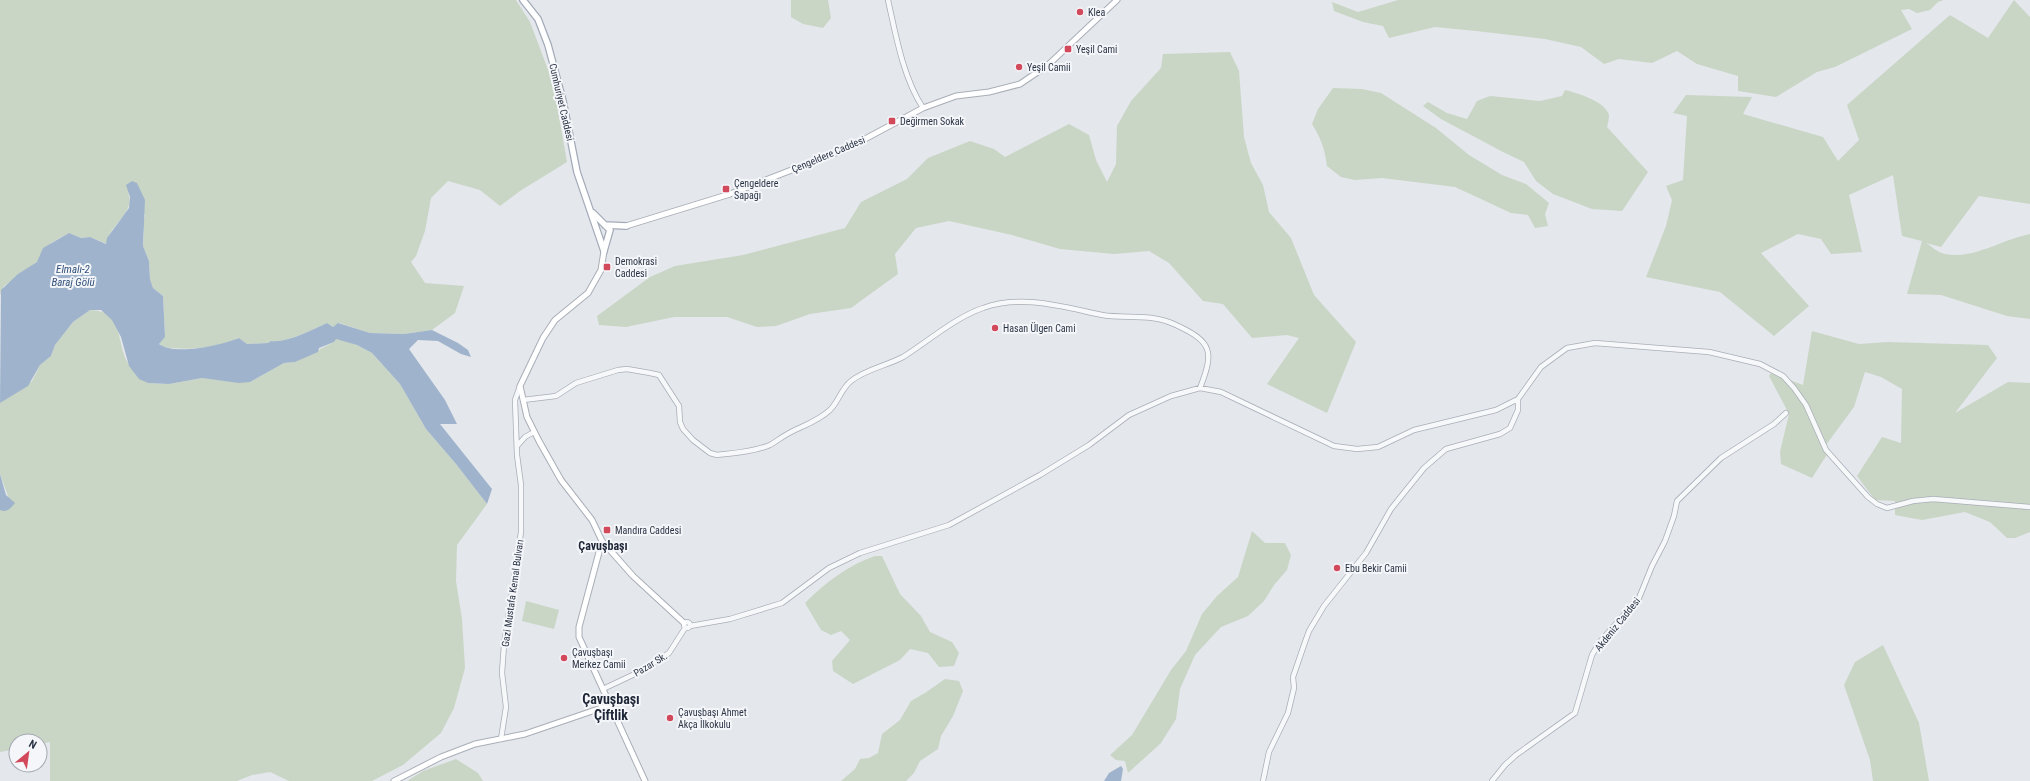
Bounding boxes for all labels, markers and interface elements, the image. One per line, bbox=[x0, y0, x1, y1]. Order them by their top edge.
marker: Klea bbox=[1075, 7, 1085, 17]
place label: Klea bbox=[1088, 7, 1105, 18]
marker: Yeşil Cami bbox=[1063, 44, 1073, 54]
place label: Yeşil Cami bbox=[1076, 44, 1117, 55]
street label: Cumhuriyet Caddesi bbox=[547, 62, 576, 142]
marker: Yeşil Camii bbox=[1014, 62, 1024, 72]
place label: Yeşil Camii bbox=[1027, 62, 1071, 73]
marker: Değirmen Sokak bbox=[887, 116, 897, 126]
place label: Değirmen Sokak bbox=[900, 116, 965, 127]
street label: Çengeldere Caddesi bbox=[790, 134, 867, 175]
place label: Çengeldere Sapağı bbox=[734, 178, 779, 201]
marker: Çengeldere Sapağı bbox=[721, 184, 731, 194]
place label: Demokrasi Caddesi bbox=[615, 256, 657, 279]
marker: Demokrasi Caddesi bbox=[602, 262, 612, 272]
water label: Elmalı-2 Baraj Gölü bbox=[51, 263, 95, 289]
place label: Hasan Ülgen Cami bbox=[1003, 322, 1075, 334]
marker: Hasan Ülgen Cami bbox=[990, 323, 1000, 333]
marker: Mandıra Caddesi bbox=[602, 525, 612, 535]
place label: Mandıra Caddesi bbox=[615, 525, 681, 536]
street label: Gazi Mustafa Kemal Bulvarı bbox=[499, 539, 525, 648]
district label: Çavuşbaşı bbox=[578, 539, 628, 553]
marker: Ebu Bekir Camii bbox=[1332, 563, 1342, 573]
place label: Ebu Bekir Camii bbox=[1345, 563, 1407, 574]
street label: Akdeniz Caddesi bbox=[1592, 595, 1642, 653]
place label: Çavuşbaşı Merkez Camii bbox=[572, 647, 626, 670]
street label: Pazar Sk. bbox=[632, 650, 669, 679]
marker: Çavuşbaşı Merkez Camii bbox=[559, 653, 569, 663]
district label: Çavuşbaşı Çiftlik bbox=[582, 691, 640, 723]
place label: Çavuşbaşı Ahmet Akça İlkokulu bbox=[678, 707, 747, 730]
marker: Çavuşbaşı Ahmet Akça İlkokulu bbox=[665, 713, 675, 723]
north arrow bbox=[8, 733, 48, 773]
text: N bbox=[27, 737, 39, 752]

